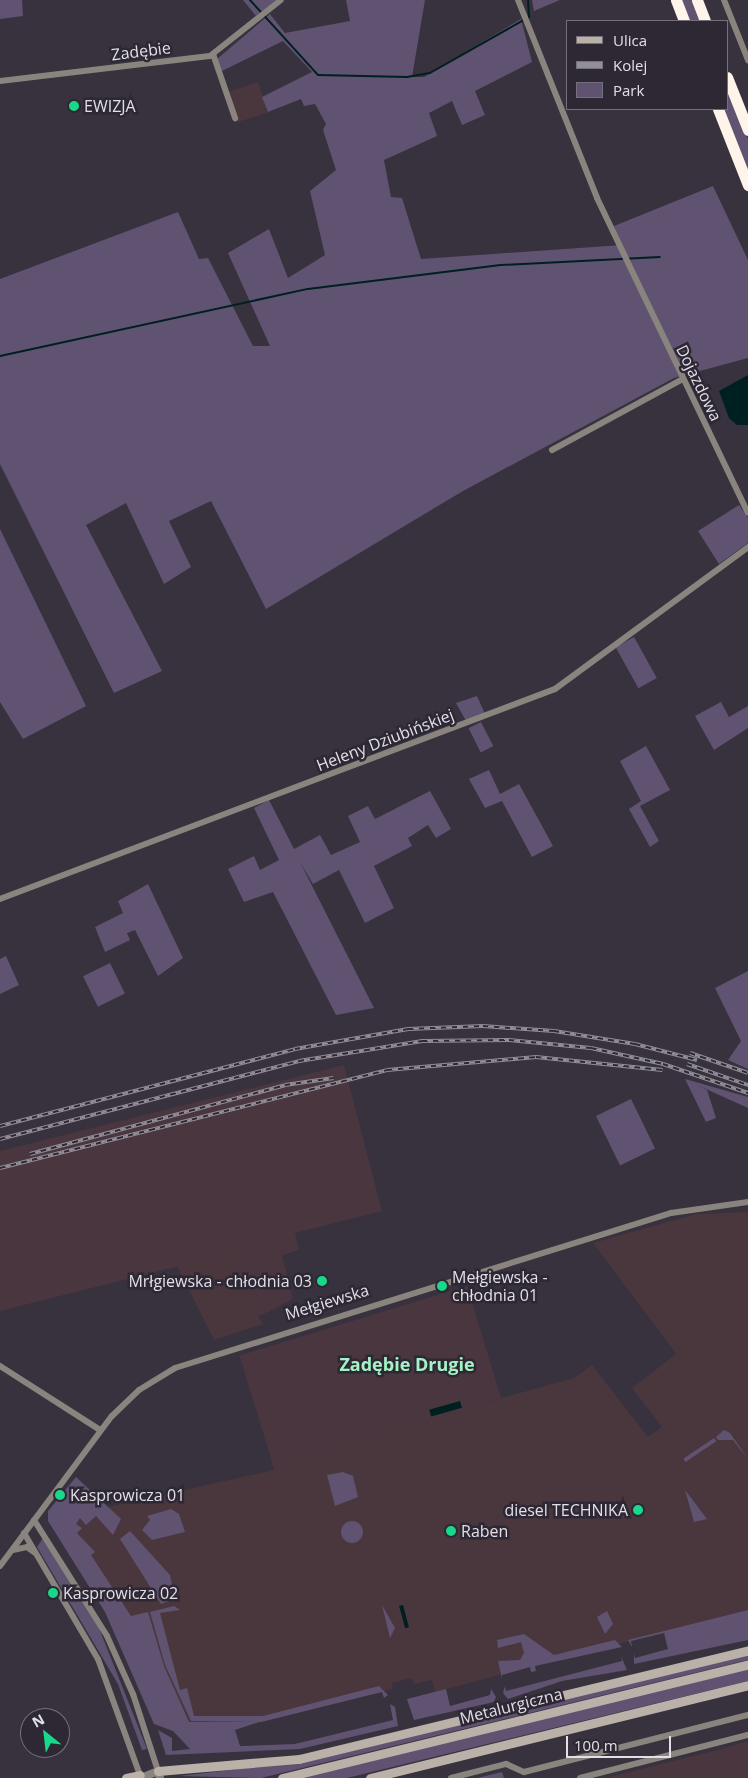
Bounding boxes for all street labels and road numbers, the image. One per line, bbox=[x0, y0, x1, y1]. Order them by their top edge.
street label: Zadębie bbox=[110, 38, 172, 64]
street label: Dojazdowa bbox=[672, 342, 726, 424]
street label: Heleny Dziubińskiej bbox=[314, 705, 456, 775]
street label: Mełgiewska bbox=[283, 1280, 371, 1324]
street label: Metalurgiczna bbox=[458, 1684, 564, 1728]

